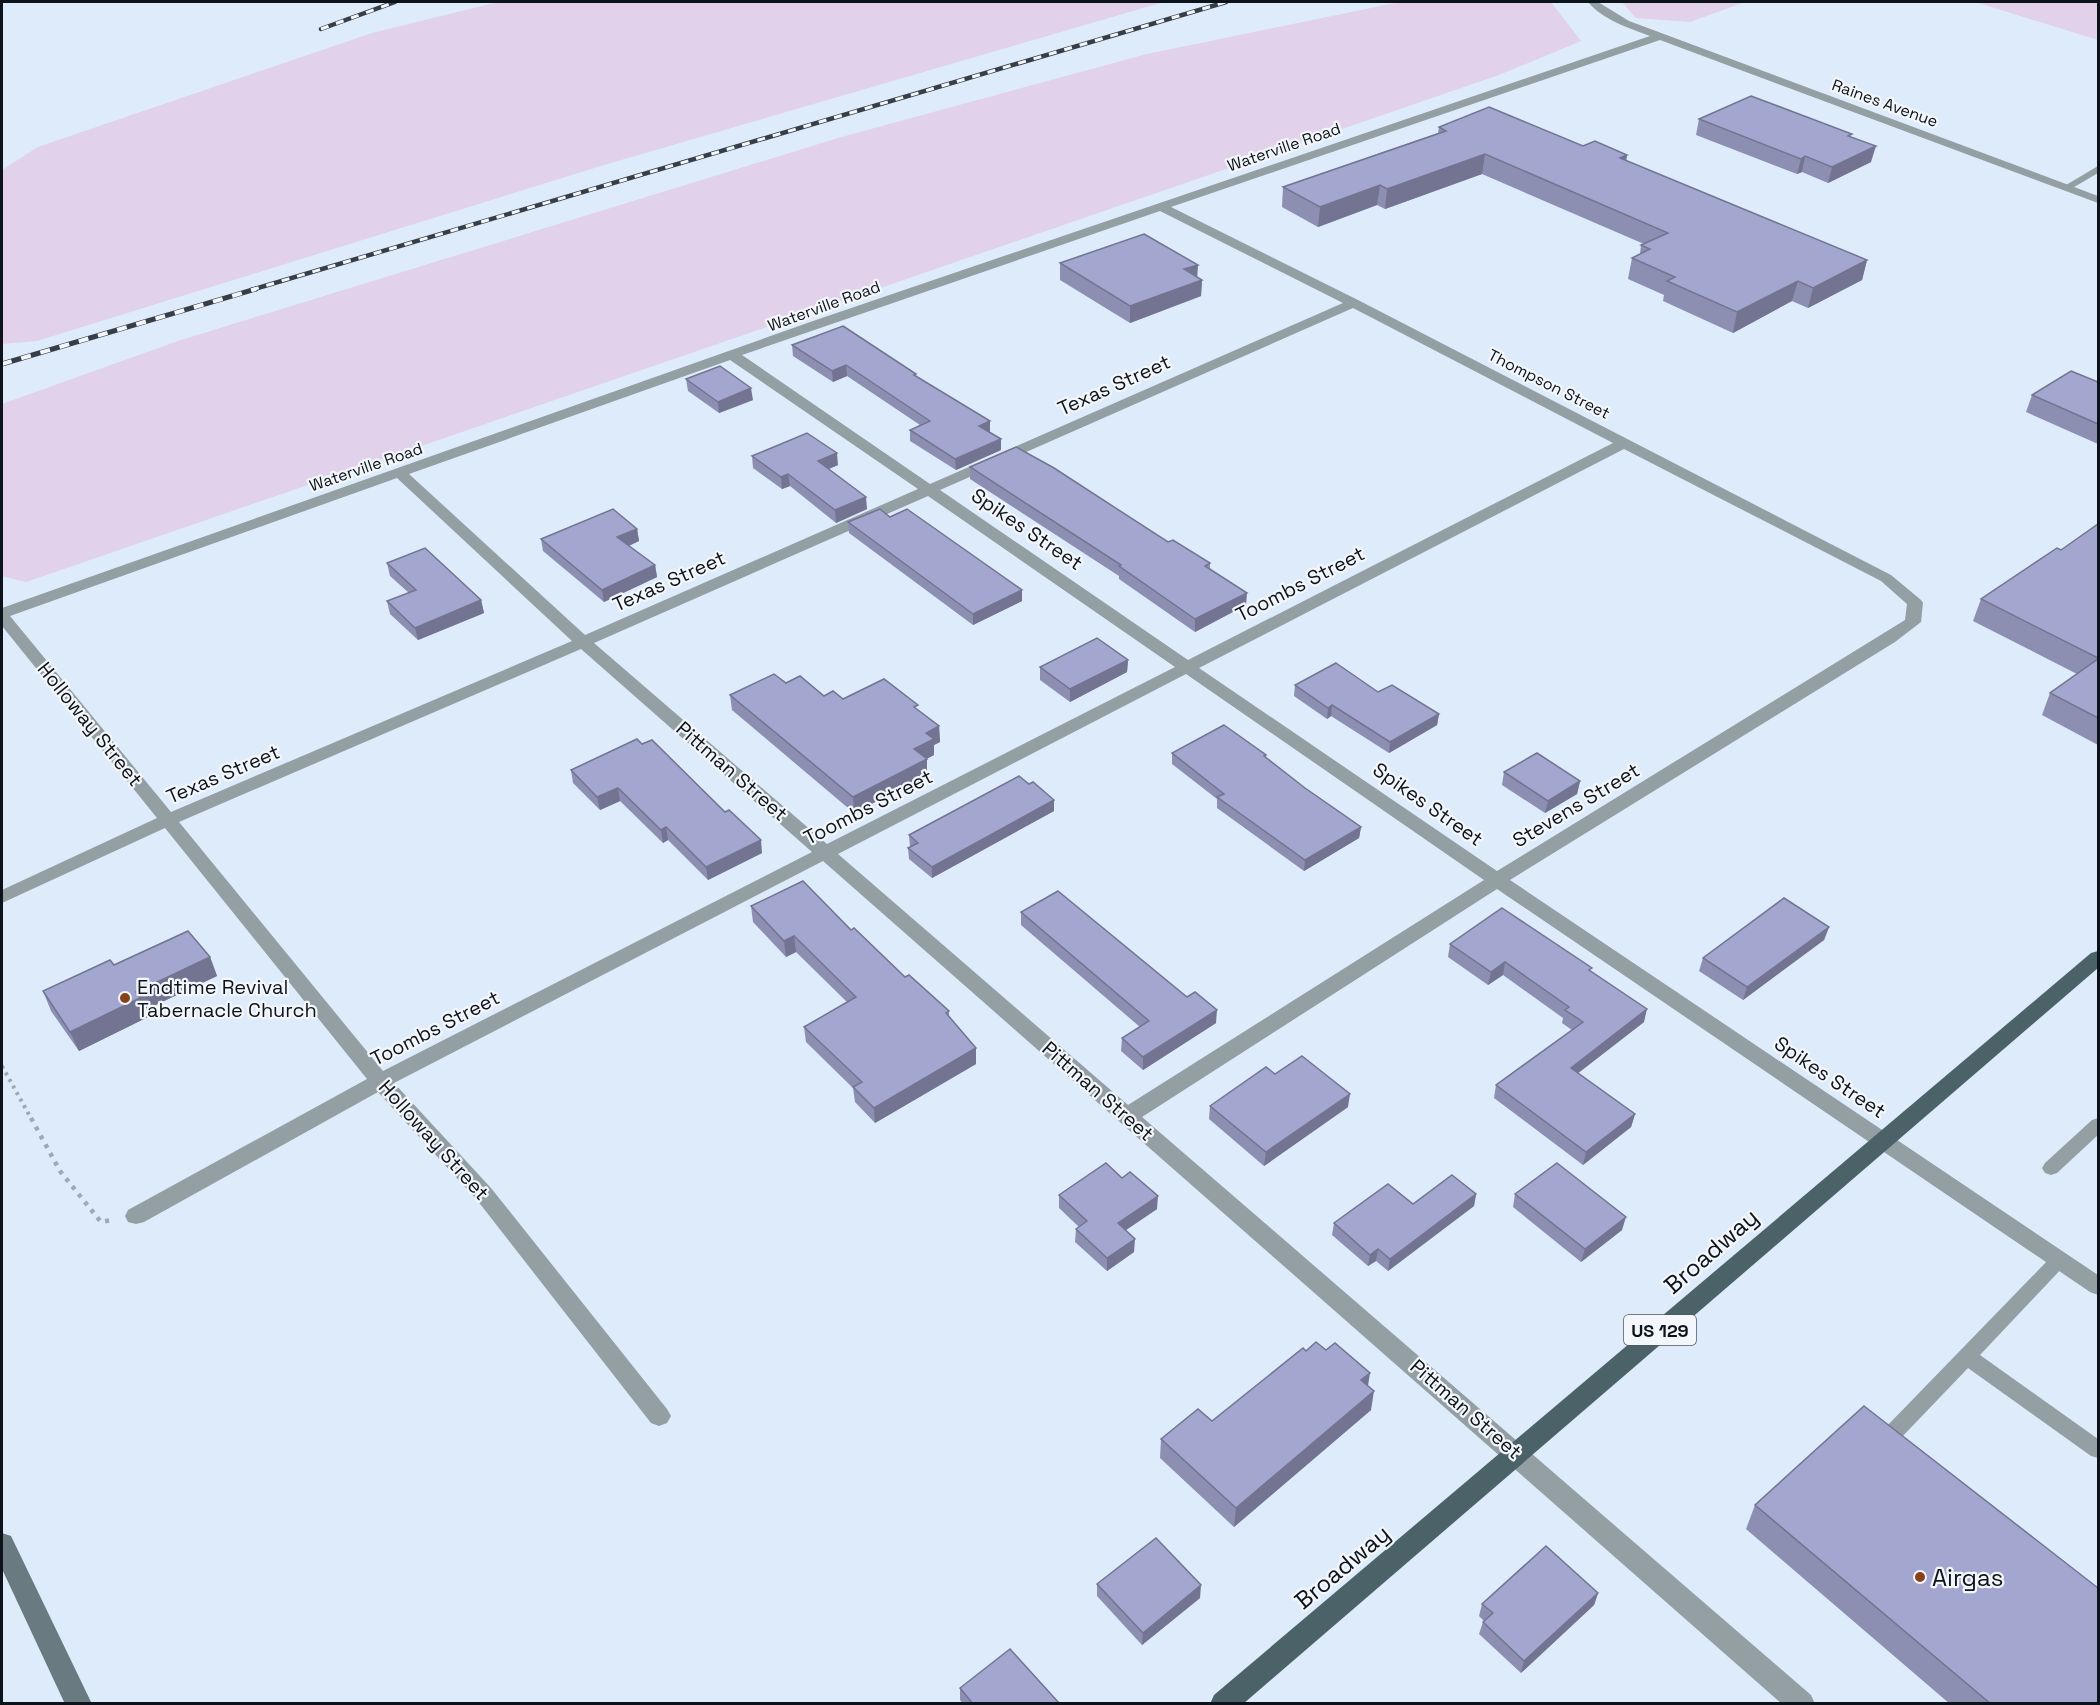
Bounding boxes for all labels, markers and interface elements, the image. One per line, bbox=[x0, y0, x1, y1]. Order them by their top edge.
street label: Raines Avenue bbox=[1829, 74, 1941, 132]
street label: Waterville Road bbox=[1225, 118, 1343, 176]
street label: Waterville Road bbox=[765, 276, 883, 336]
street label: Thompson Street bbox=[1484, 344, 1614, 424]
street label: Texas Street bbox=[1054, 349, 1174, 421]
street label: Waterville Road bbox=[307, 438, 425, 496]
street label: Spikes Street bbox=[966, 482, 1088, 576]
street label: Toombs Street bbox=[1231, 540, 1369, 628]
street label: Texas Street bbox=[609, 545, 729, 617]
street label: Holloway Street bbox=[32, 656, 148, 792]
street label: Pittman Street bbox=[671, 715, 793, 827]
street label: Texas Street bbox=[162, 738, 284, 810]
street label: Spikes Street bbox=[1368, 756, 1488, 852]
street label: Stevens Street bbox=[1508, 757, 1644, 853]
street label: Toombs Street bbox=[799, 763, 937, 851]
place label: Endtime Revival Tabernacle Church bbox=[137, 974, 317, 1023]
street label: Toombs Street bbox=[366, 984, 504, 1072]
marker: Endtime Revival Tabernacle Church bbox=[118, 991, 132, 1005]
street label: Spikes Street bbox=[1769, 1030, 1891, 1124]
street label: Pittman Street bbox=[1037, 1035, 1159, 1147]
street label: Holloway Street bbox=[373, 1074, 495, 1206]
street label: Broadway bbox=[1657, 1201, 1765, 1301]
road number: US 129 bbox=[1624, 1315, 1696, 1345]
street label: Pittman Street bbox=[1405, 1353, 1527, 1465]
street label: Broadway bbox=[1288, 1518, 1396, 1616]
place label: Airgas bbox=[1932, 1562, 2003, 1593]
marker: Airgas bbox=[1913, 1570, 1927, 1584]

